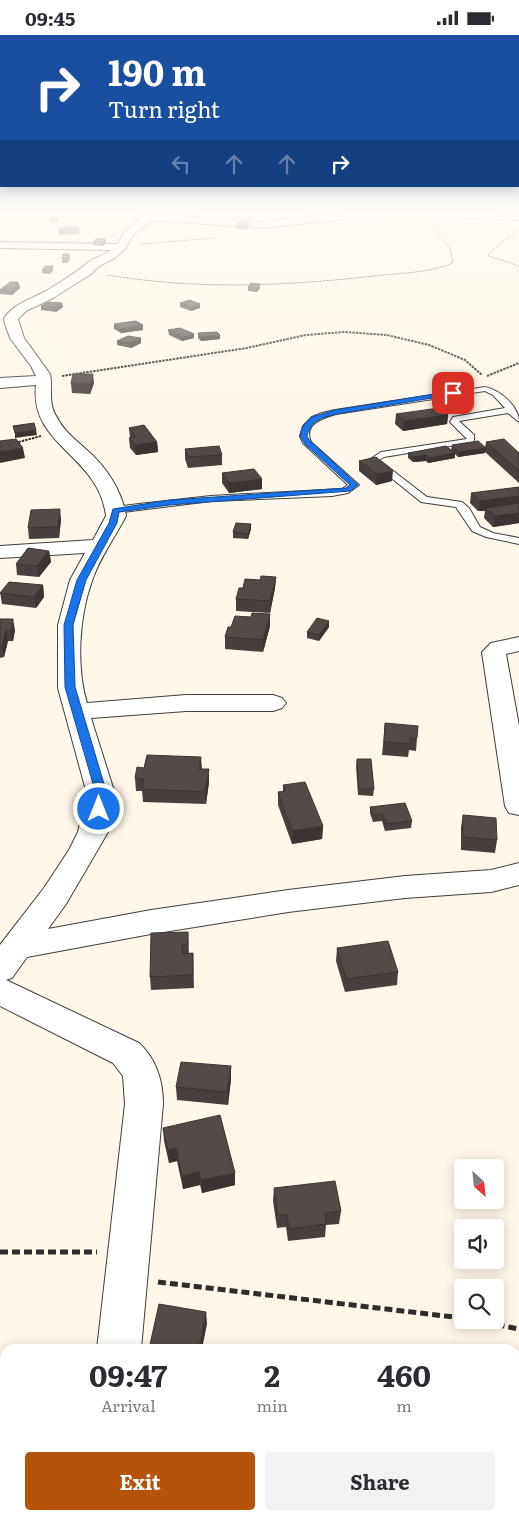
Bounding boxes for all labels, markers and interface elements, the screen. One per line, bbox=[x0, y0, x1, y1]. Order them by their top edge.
text: 09:45 bbox=[25, 4, 75, 32]
text: 190 m bbox=[108, 45, 206, 97]
icon: right bbox=[25, 55, 90, 120]
text: Turn right bbox=[108, 92, 220, 125]
icon: left bbox=[167, 150, 195, 178]
icon: ahead bbox=[220, 150, 248, 178]
icon: ahead bbox=[273, 150, 301, 178]
icon: right bbox=[326, 150, 354, 178]
pin bbox=[432, 372, 474, 414]
icon: arrive bbox=[439, 379, 467, 407]
position arrow bbox=[72, 782, 124, 834]
north arrow bbox=[454, 1159, 504, 1209]
map controls bbox=[454, 1159, 504, 1329]
button: sound bbox=[454, 1219, 504, 1269]
button: search bbox=[454, 1279, 504, 1329]
text: 09:47 bbox=[89, 1352, 167, 1396]
text: 2 bbox=[264, 1352, 280, 1396]
text: 460 bbox=[377, 1352, 431, 1396]
text: Arrival bbox=[101, 1393, 156, 1417]
text: min bbox=[256, 1393, 288, 1417]
text: m bbox=[396, 1393, 412, 1417]
button: Exit bbox=[25, 1452, 255, 1510]
button: Share bbox=[265, 1452, 495, 1510]

